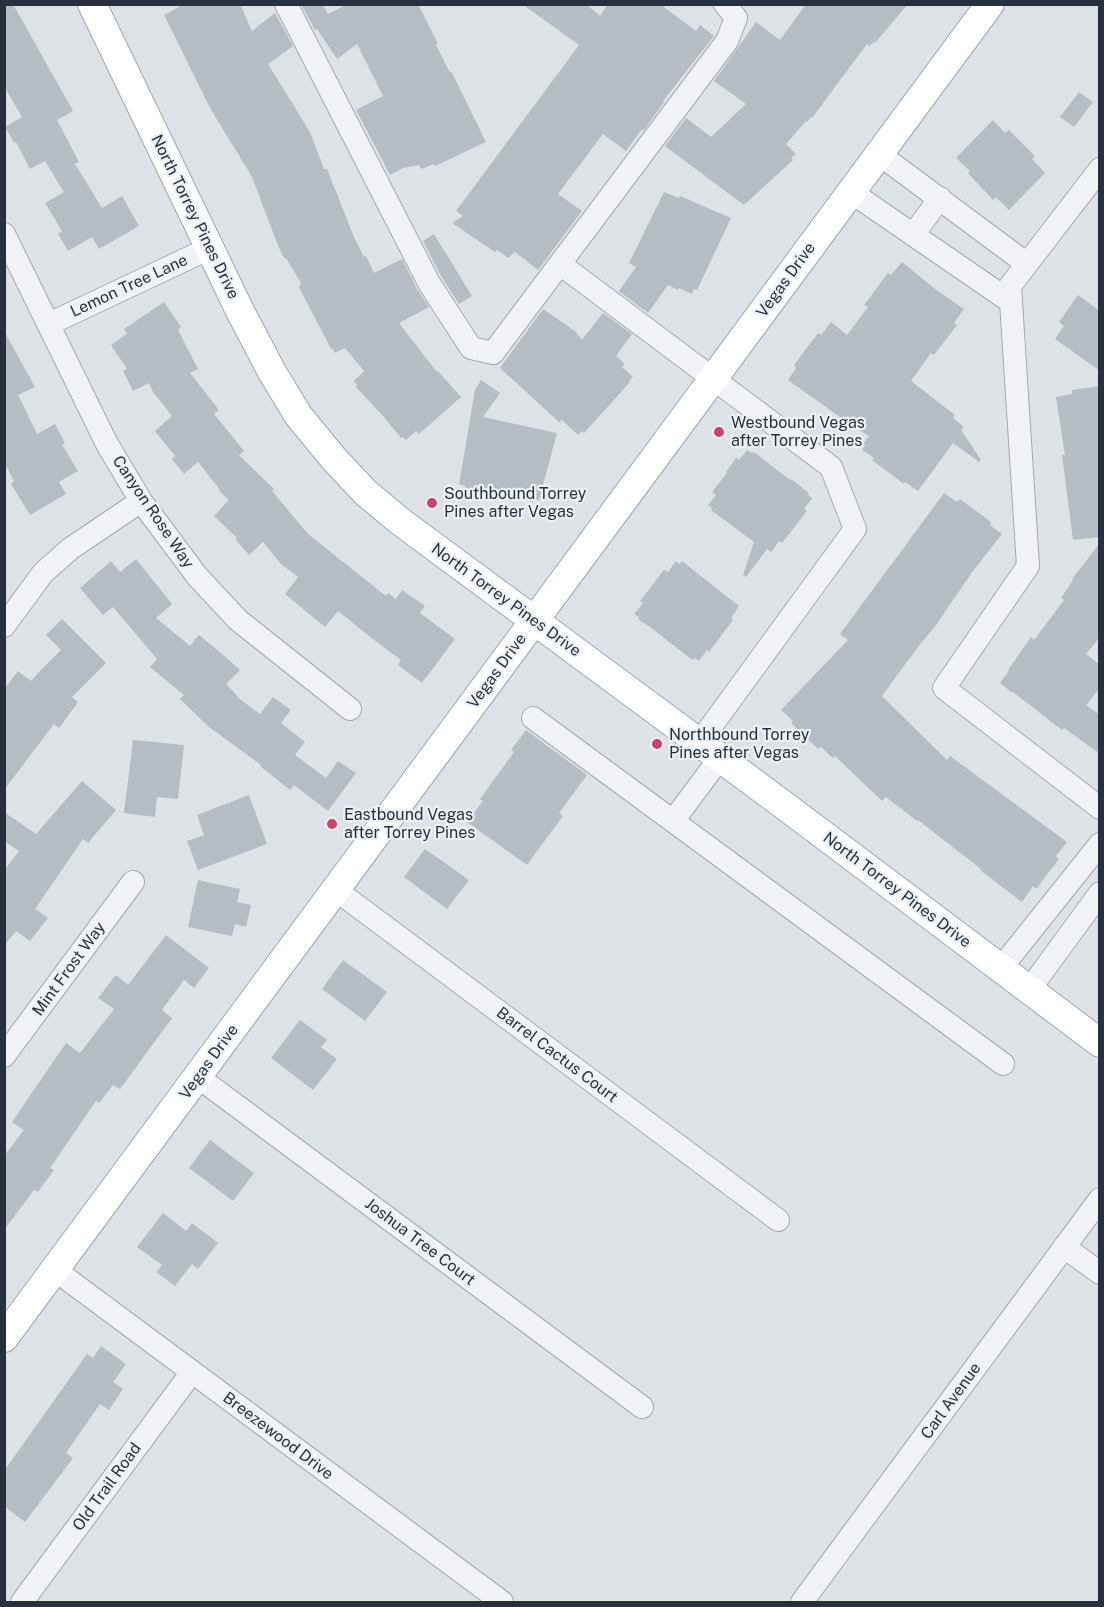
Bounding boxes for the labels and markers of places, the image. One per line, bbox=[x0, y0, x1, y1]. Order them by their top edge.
place label: Westbound Vegas after Torrey Pines bbox=[731, 413, 865, 451]
marker: Westbound Vegas after Torrey Pines bbox=[712, 425, 726, 439]
place label: Southbound Torrey Pines after Vegas bbox=[444, 484, 586, 522]
marker: Southbound Torrey Pines after Vegas bbox=[425, 496, 439, 510]
place label: Northbound Torrey Pines after Vegas bbox=[669, 725, 809, 763]
marker: Northbound Torrey Pines after Vegas bbox=[650, 737, 664, 751]
place label: Eastbound Vegas after Torrey Pines bbox=[344, 805, 475, 843]
marker: Eastbound Vegas after Torrey Pines bbox=[325, 817, 339, 831]

